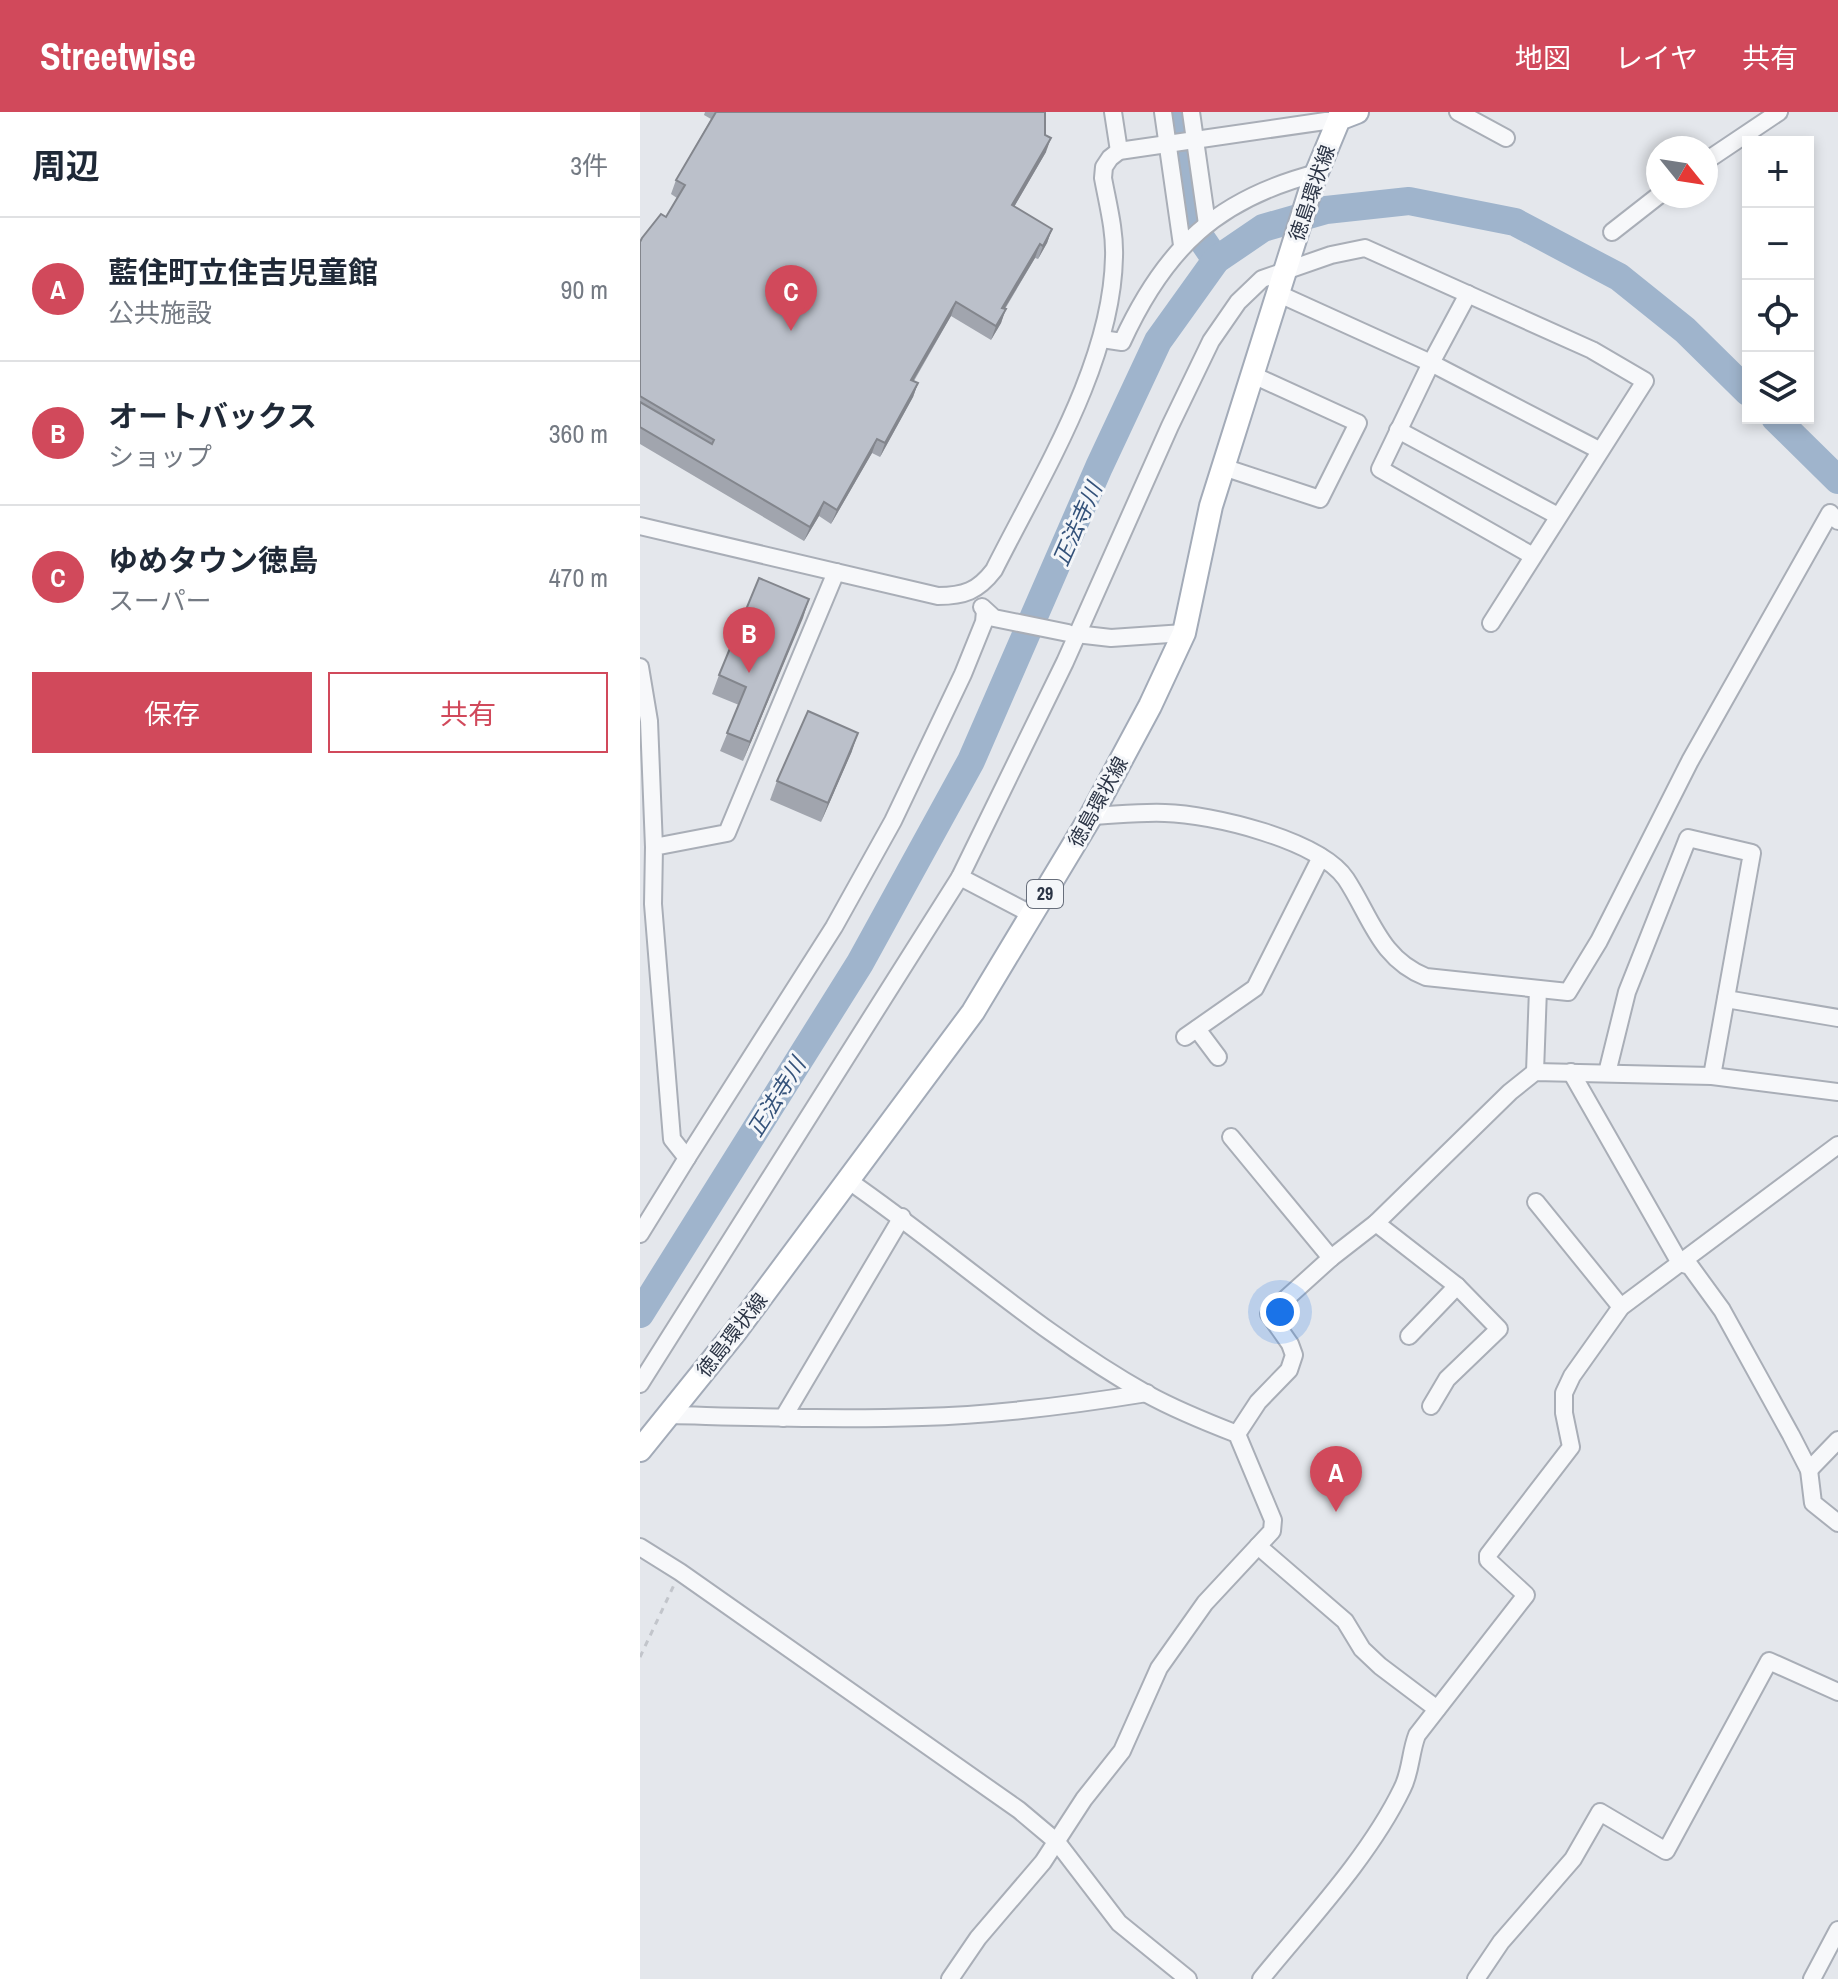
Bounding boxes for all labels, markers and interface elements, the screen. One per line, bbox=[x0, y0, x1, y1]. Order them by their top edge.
text: Streetwise bbox=[40, 31, 196, 82]
text: 地図 bbox=[1515, 39, 1571, 77]
text: レイヤ bbox=[1615, 39, 1698, 77]
text: 共有 bbox=[1742, 39, 1798, 77]
north arrow bbox=[1646, 136, 1718, 208]
map controls bbox=[1742, 136, 1814, 424]
button: + bbox=[1742, 136, 1814, 208]
street label: 徳島環状線 bbox=[1282, 141, 1341, 245]
text: 周辺 bbox=[32, 143, 100, 189]
text: 3件 bbox=[570, 148, 608, 183]
button: − bbox=[1742, 208, 1814, 280]
text: 藍住町立住吉児童館 bbox=[108, 252, 378, 292]
pin: C bbox=[765, 265, 817, 331]
text: A bbox=[50, 272, 66, 307]
text: 90 m bbox=[561, 272, 608, 307]
button: locate bbox=[1742, 280, 1814, 352]
text: 公共施設 bbox=[108, 295, 212, 330]
button: layers bbox=[1742, 352, 1814, 424]
text: オートバックス bbox=[108, 396, 317, 436]
text: B bbox=[50, 416, 66, 451]
text: 360 m bbox=[549, 416, 608, 451]
text: ショップ bbox=[108, 439, 212, 474]
water label: 正法寺川 bbox=[1045, 476, 1109, 570]
text: ゆめタウン徳島 bbox=[108, 540, 318, 580]
text: C bbox=[50, 560, 66, 595]
text: 470 m bbox=[549, 560, 608, 595]
text: スーパー bbox=[108, 583, 212, 618]
pin: B bbox=[723, 607, 775, 673]
button: 保存 bbox=[32, 672, 312, 753]
button: 共有 bbox=[328, 672, 608, 753]
street label: 徳島環状線 bbox=[1062, 751, 1134, 852]
road number: 29 bbox=[1027, 880, 1063, 908]
water label: 正法寺川 bbox=[740, 1050, 813, 1142]
street label: 徳島環状線 bbox=[690, 1287, 773, 1382]
your location bbox=[1260, 1292, 1300, 1332]
pin: A bbox=[1310, 1446, 1362, 1512]

